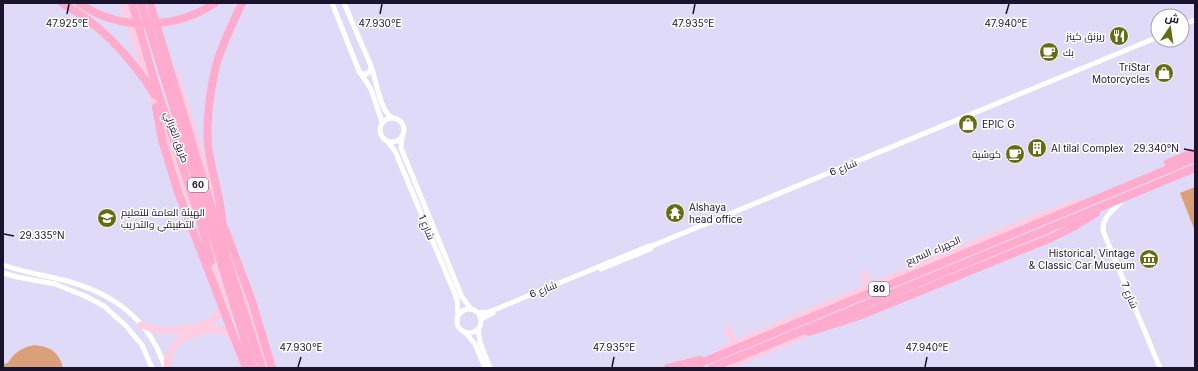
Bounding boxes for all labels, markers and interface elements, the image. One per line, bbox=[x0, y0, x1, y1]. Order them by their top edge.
north arrow bbox=[1150, 8, 1190, 48]
text: ش bbox=[1164, 10, 1181, 27]
text: 47.925°E bbox=[46, 17, 88, 29]
text: 47.930°E bbox=[359, 17, 401, 29]
text: 47.935°E bbox=[672, 17, 714, 29]
text: 47.940°E bbox=[984, 17, 1028, 29]
restaurant icon: ريزنق كينز bbox=[1108, 25, 1130, 47]
place label: ريزنق كينز bbox=[1065, 30, 1105, 43]
cafe icon: بك bbox=[1038, 41, 1060, 63]
place label: بك bbox=[1063, 46, 1074, 58]
place label: TriStar Motorcycles bbox=[1092, 61, 1150, 85]
shop icon: TriStar Motorcycles bbox=[1153, 62, 1175, 84]
street label: طريق الغزالي bbox=[160, 110, 192, 165]
shop icon: EPIC G bbox=[957, 113, 979, 135]
place label: EPIC G bbox=[982, 118, 1015, 130]
building icon: Al tilal Complex bbox=[1026, 137, 1048, 159]
place label: Al tilal Complex bbox=[1051, 142, 1124, 154]
text: 29.340°N bbox=[1133, 142, 1179, 154]
cafe icon: كوشية bbox=[1004, 143, 1026, 165]
place label: كوشية bbox=[972, 148, 1001, 160]
street label: شارع 6 bbox=[828, 156, 859, 179]
road number: 60 bbox=[188, 178, 208, 192]
place label: Alshaya head office bbox=[689, 201, 743, 225]
temple icon: Alshaya head office bbox=[664, 202, 686, 224]
place label: الهيئة العامة للتعليم التطبيقي والتدريب bbox=[121, 206, 205, 232]
school or university icon: الهيئة العامة للتعليم التطبيقي والتدريب bbox=[96, 207, 118, 229]
street label: شارع 1 bbox=[415, 213, 438, 242]
text: 29.335°N bbox=[19, 229, 65, 241]
street label: الجهراء السريع bbox=[904, 233, 963, 268]
place label: Historical, Vintage & Classic Car Museum bbox=[1029, 247, 1135, 271]
museum icon: Historical, Vintage & Classic Car Museum bbox=[1138, 248, 1160, 270]
street label: شارع 6 bbox=[528, 278, 559, 301]
street label: شارع 7 bbox=[1118, 280, 1141, 311]
road number: 80 bbox=[869, 282, 889, 296]
text: 47.930°E bbox=[280, 341, 322, 353]
text: 47.935°E bbox=[593, 341, 635, 353]
text: 47.940°E bbox=[905, 341, 949, 353]

